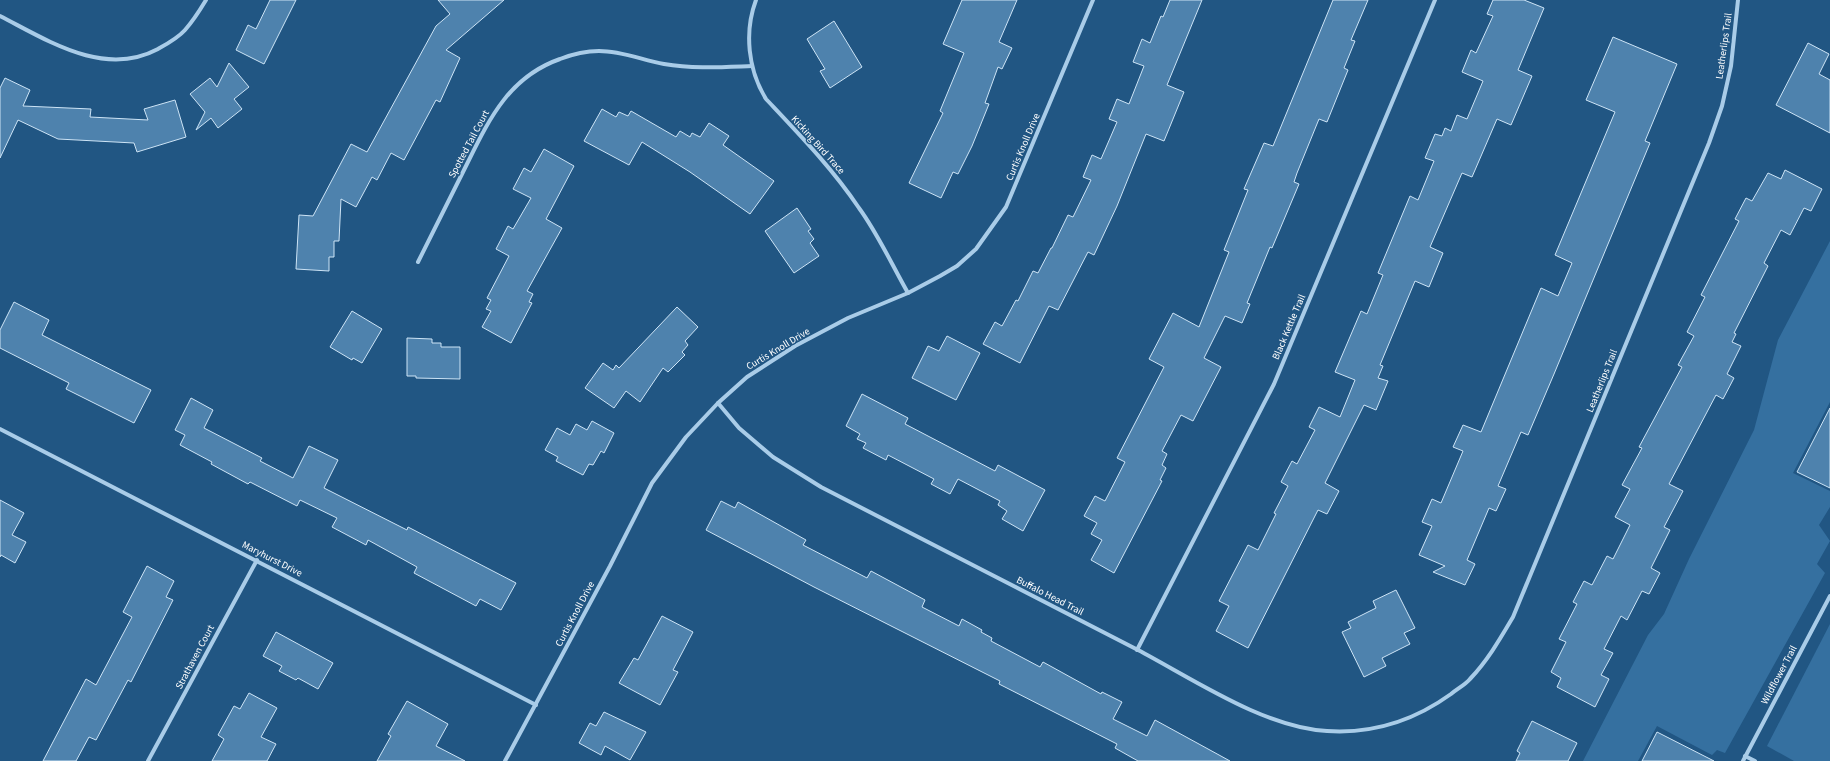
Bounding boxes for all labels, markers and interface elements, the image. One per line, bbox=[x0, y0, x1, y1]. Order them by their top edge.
street label: Leatherlips Trail bbox=[1712, 12, 1736, 80]
street label: Spotted Tail Court bbox=[445, 107, 493, 180]
street label: Curtis Knoll Drive bbox=[1002, 111, 1044, 183]
street label: Kicking Bird Trace bbox=[788, 113, 848, 177]
street label: Black Kettle Trail bbox=[1269, 292, 1309, 362]
street label: Curtis Knoll Drive bbox=[744, 324, 812, 374]
street label: Leatherlips Trail bbox=[1583, 347, 1621, 415]
street label: Maryhurst Drive bbox=[239, 538, 305, 580]
street label: Buffalo Head Trail bbox=[1014, 573, 1087, 619]
street label: Curtis Knoll Drive bbox=[552, 579, 598, 649]
street label: Strathaven Court bbox=[172, 622, 218, 692]
street label: Wildflower Trail bbox=[1758, 643, 1801, 707]

